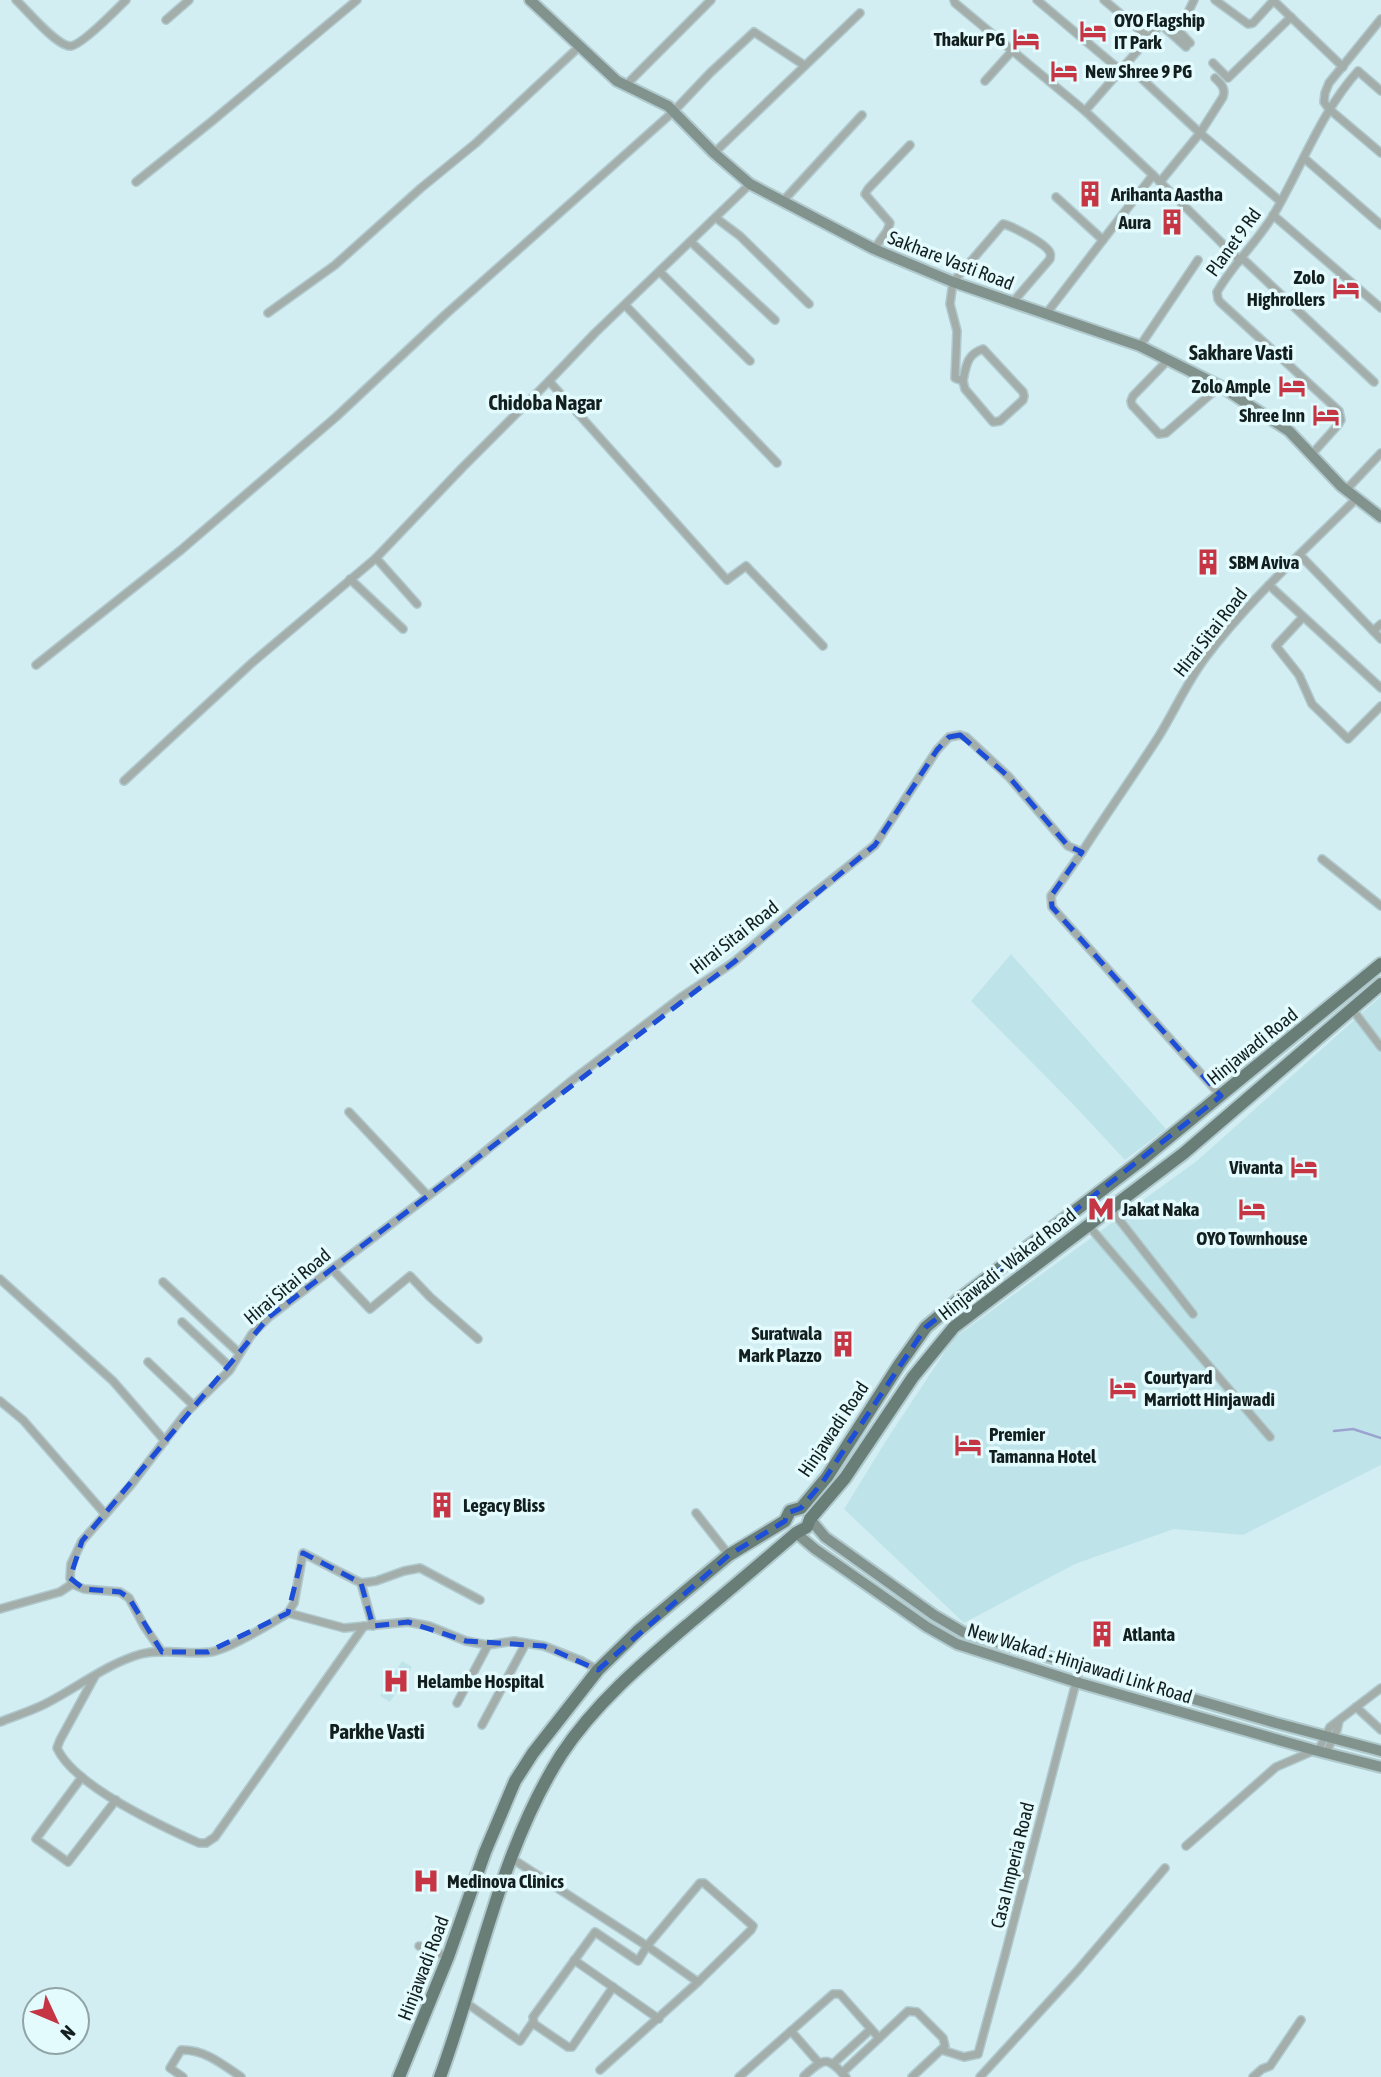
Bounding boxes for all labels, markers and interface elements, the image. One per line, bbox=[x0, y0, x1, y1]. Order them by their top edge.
place label: OYO Flagship IT Park bbox=[1114, 9, 1205, 53]
hotel icon: OYO Flagship IT Park bbox=[1078, 16, 1108, 46]
hotel icon: Thakur PG bbox=[1011, 24, 1041, 54]
place label: Thakur PG bbox=[934, 28, 1005, 50]
hotel icon: New Shree 9 PG bbox=[1049, 56, 1079, 86]
place label: New Shree 9 PG bbox=[1085, 60, 1192, 82]
building icon: Arihanta Aastha bbox=[1075, 179, 1105, 209]
place label: Arihanta Aastha bbox=[1110, 183, 1223, 205]
street label: Planet 9 Rd bbox=[1201, 204, 1265, 280]
building icon: Aura bbox=[1157, 207, 1187, 237]
place label: Aura bbox=[1117, 211, 1151, 233]
street label: Sakhare Vasti Road bbox=[885, 226, 1017, 294]
place label: Zolo Highrollers bbox=[1247, 266, 1325, 310]
hotel icon: Zolo Highrollers bbox=[1331, 273, 1361, 303]
district label: Sakhare Vasti bbox=[1189, 340, 1293, 364]
hotel icon: Zolo Ample bbox=[1277, 371, 1307, 401]
place label: Zolo Ample bbox=[1192, 375, 1271, 397]
district label: Chidoba Nagar bbox=[488, 390, 603, 414]
hotel icon: Shree Inn bbox=[1311, 400, 1341, 430]
place label: Shree Inn bbox=[1239, 404, 1305, 426]
building icon: SBM Aviva bbox=[1193, 547, 1223, 577]
place label: SBM Aviva bbox=[1229, 551, 1299, 573]
street label: Hirai Sitai Road bbox=[1169, 583, 1251, 681]
street label: Hirai Sitai Road bbox=[685, 896, 783, 978]
street label: Hinjawadi Road bbox=[1202, 1003, 1302, 1089]
hotel icon: Vivanta bbox=[1289, 1152, 1319, 1182]
place label: Vivanta bbox=[1228, 1156, 1283, 1178]
metro station icon: Jakat Naka bbox=[1086, 1194, 1116, 1224]
hotel icon: OYO Townhouse bbox=[1237, 1194, 1267, 1224]
place label: Jakat Naka bbox=[1121, 1198, 1200, 1220]
street label: Hinjawadi - Wakad Road bbox=[934, 1204, 1080, 1324]
place label: OYO Townhouse bbox=[1196, 1227, 1308, 1249]
street label: Hirai Sitai Road bbox=[239, 1243, 335, 1329]
place label: Suratwala Mark Plazzo bbox=[738, 1322, 822, 1366]
building icon: Suratwala Mark Plazzo bbox=[828, 1329, 858, 1359]
place label: Courtyard Marriott Hinjawadi bbox=[1144, 1366, 1275, 1410]
hotel icon: Courtyard Marriott Hinjawadi bbox=[1108, 1373, 1138, 1403]
street label: Hinjawadi Road bbox=[793, 1377, 873, 1481]
place label: Premier Tamanna Hotel bbox=[989, 1423, 1097, 1467]
hotel icon: Premier Tamanna Hotel bbox=[953, 1430, 983, 1460]
building icon: Legacy Bliss bbox=[427, 1490, 457, 1520]
place label: Legacy Bliss bbox=[463, 1494, 545, 1516]
street label: New Wakad - Hinjawadi Link Road bbox=[965, 1618, 1195, 1708]
building icon: Atlanta bbox=[1087, 1619, 1117, 1649]
place label: Atlanta bbox=[1122, 1623, 1175, 1645]
hospital icon: Helambe Hospital bbox=[381, 1666, 411, 1696]
place label: Helambe Hospital bbox=[417, 1670, 545, 1692]
district label: Parkhe Vasti bbox=[329, 1719, 425, 1743]
street label: Casa Imperia Road bbox=[986, 1800, 1038, 1930]
hospital icon: Medinova Clinics bbox=[411, 1866, 441, 1896]
place label: Medinova Clinics bbox=[447, 1870, 564, 1892]
street label: Hinjawadi Road bbox=[393, 1913, 453, 2023]
north arrow bbox=[21, 1986, 91, 2056]
text: N bbox=[56, 2021, 80, 2044]

